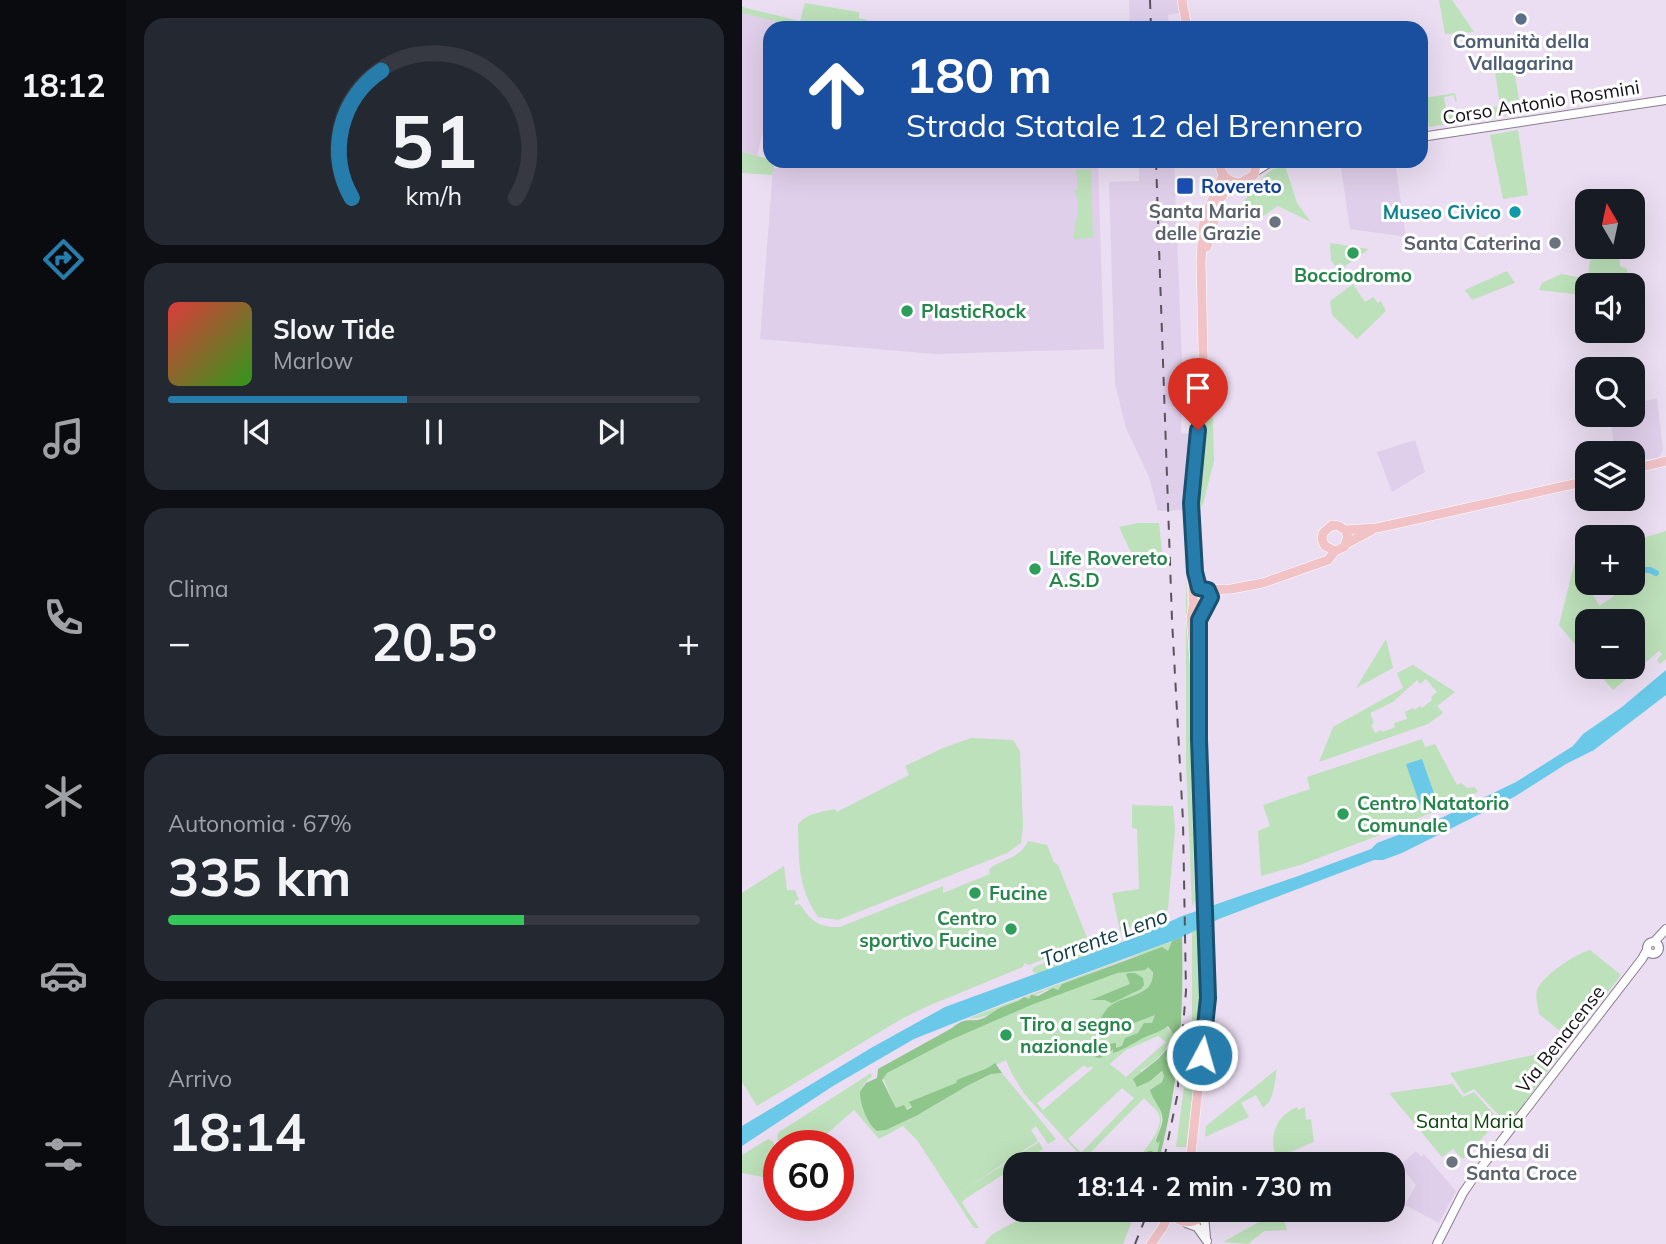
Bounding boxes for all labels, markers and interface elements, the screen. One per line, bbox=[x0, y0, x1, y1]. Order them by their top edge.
marker: Comunità della Vallagarina bbox=[1513, 11, 1529, 27]
place label: Comunità della Vallagarina bbox=[1453, 29, 1589, 75]
text: 180 m bbox=[906, 44, 1052, 105]
icon: ahead bbox=[791, 49, 882, 140]
text: 18:12 bbox=[21, 65, 105, 105]
street label: Corso Antonio Rosmini bbox=[1441, 75, 1641, 129]
text: 51 bbox=[390, 95, 478, 186]
text: Strada Statale 12 del Brennero bbox=[906, 105, 1363, 145]
place label: Rovereto bbox=[1201, 174, 1282, 198]
marker: Rovereto bbox=[1175, 176, 1195, 196]
text: km/h bbox=[406, 179, 462, 210]
north arrow bbox=[1575, 189, 1645, 259]
map controls bbox=[1575, 189, 1645, 679]
place label: Santa Maria delle Grazie bbox=[1149, 199, 1261, 245]
place label: Museo Civico bbox=[1383, 200, 1501, 224]
marker: Museo Civico bbox=[1507, 204, 1523, 220]
marker: Santa Maria delle Grazie bbox=[1267, 214, 1283, 230]
place label: Santa Caterina bbox=[1404, 231, 1541, 255]
icon: directions bbox=[39, 235, 88, 284]
marker: Santa Caterina bbox=[1547, 235, 1563, 251]
marker: Bocciodromo bbox=[1345, 245, 1361, 261]
place label: Bocciodromo bbox=[1294, 263, 1412, 287]
button: sound bbox=[1575, 273, 1645, 343]
place label: PlasticRock bbox=[921, 299, 1026, 323]
marker: PlasticRock bbox=[899, 303, 915, 319]
text: Slow Tide bbox=[273, 313, 395, 346]
text: Marlow bbox=[273, 346, 353, 375]
button: search bbox=[1575, 357, 1645, 427]
pin bbox=[1168, 358, 1228, 430]
icon: arrive bbox=[1179, 369, 1217, 407]
icon: previous bbox=[238, 413, 276, 451]
icon: pause bbox=[415, 413, 453, 451]
icon: next bbox=[592, 413, 630, 451]
icon: music bbox=[39, 414, 88, 463]
button: layers bbox=[1575, 441, 1645, 511]
button: + bbox=[1575, 525, 1645, 595]
place label: Life Rovereto A.S.D bbox=[1049, 546, 1168, 592]
marker: Life Rovereto A.S.D bbox=[1027, 561, 1043, 577]
text: Clima bbox=[168, 574, 229, 603]
icon: phone bbox=[39, 593, 88, 642]
text: 20.5° bbox=[371, 609, 497, 674]
button: − bbox=[1575, 609, 1645, 679]
text: − bbox=[168, 618, 191, 666]
text: + bbox=[677, 618, 700, 666]
icon: climate bbox=[39, 772, 88, 821]
place label: Centro Natatorio Comunale bbox=[1357, 791, 1509, 837]
marker: Centro Natatorio Comunale bbox=[1335, 806, 1351, 822]
text: Autonomia · 67% bbox=[168, 809, 352, 838]
text: 335 km bbox=[168, 844, 351, 909]
place label: Fucine bbox=[989, 881, 1047, 905]
marker: Fucine bbox=[967, 885, 983, 901]
water label: Torrente Leno bbox=[1037, 902, 1171, 972]
place label: Centro sportivo Fucine bbox=[859, 906, 997, 952]
marker: Centro sportivo Fucine bbox=[1003, 921, 1019, 937]
icon: car bbox=[39, 951, 88, 1000]
street label: Via Benacense bbox=[1510, 980, 1610, 1098]
place label: Tiro a segno nazionale bbox=[1020, 1012, 1132, 1058]
position arrow bbox=[1165, 1018, 1239, 1092]
marker: Tiro a segno nazionale bbox=[998, 1027, 1014, 1043]
text: Arrivo bbox=[168, 1064, 232, 1093]
text: 18:14 bbox=[168, 1099, 306, 1164]
park label: Santa Maria bbox=[1416, 1109, 1524, 1133]
icon: filters bbox=[39, 1130, 88, 1179]
speed limit sign: 60 bbox=[763, 1130, 854, 1221]
place label: Chiesa di Santa Croce bbox=[1466, 1139, 1577, 1185]
marker: Chiesa di Santa Croce bbox=[1444, 1154, 1460, 1170]
text: 18:14 · 2 min · 730 m bbox=[1076, 1170, 1332, 1203]

